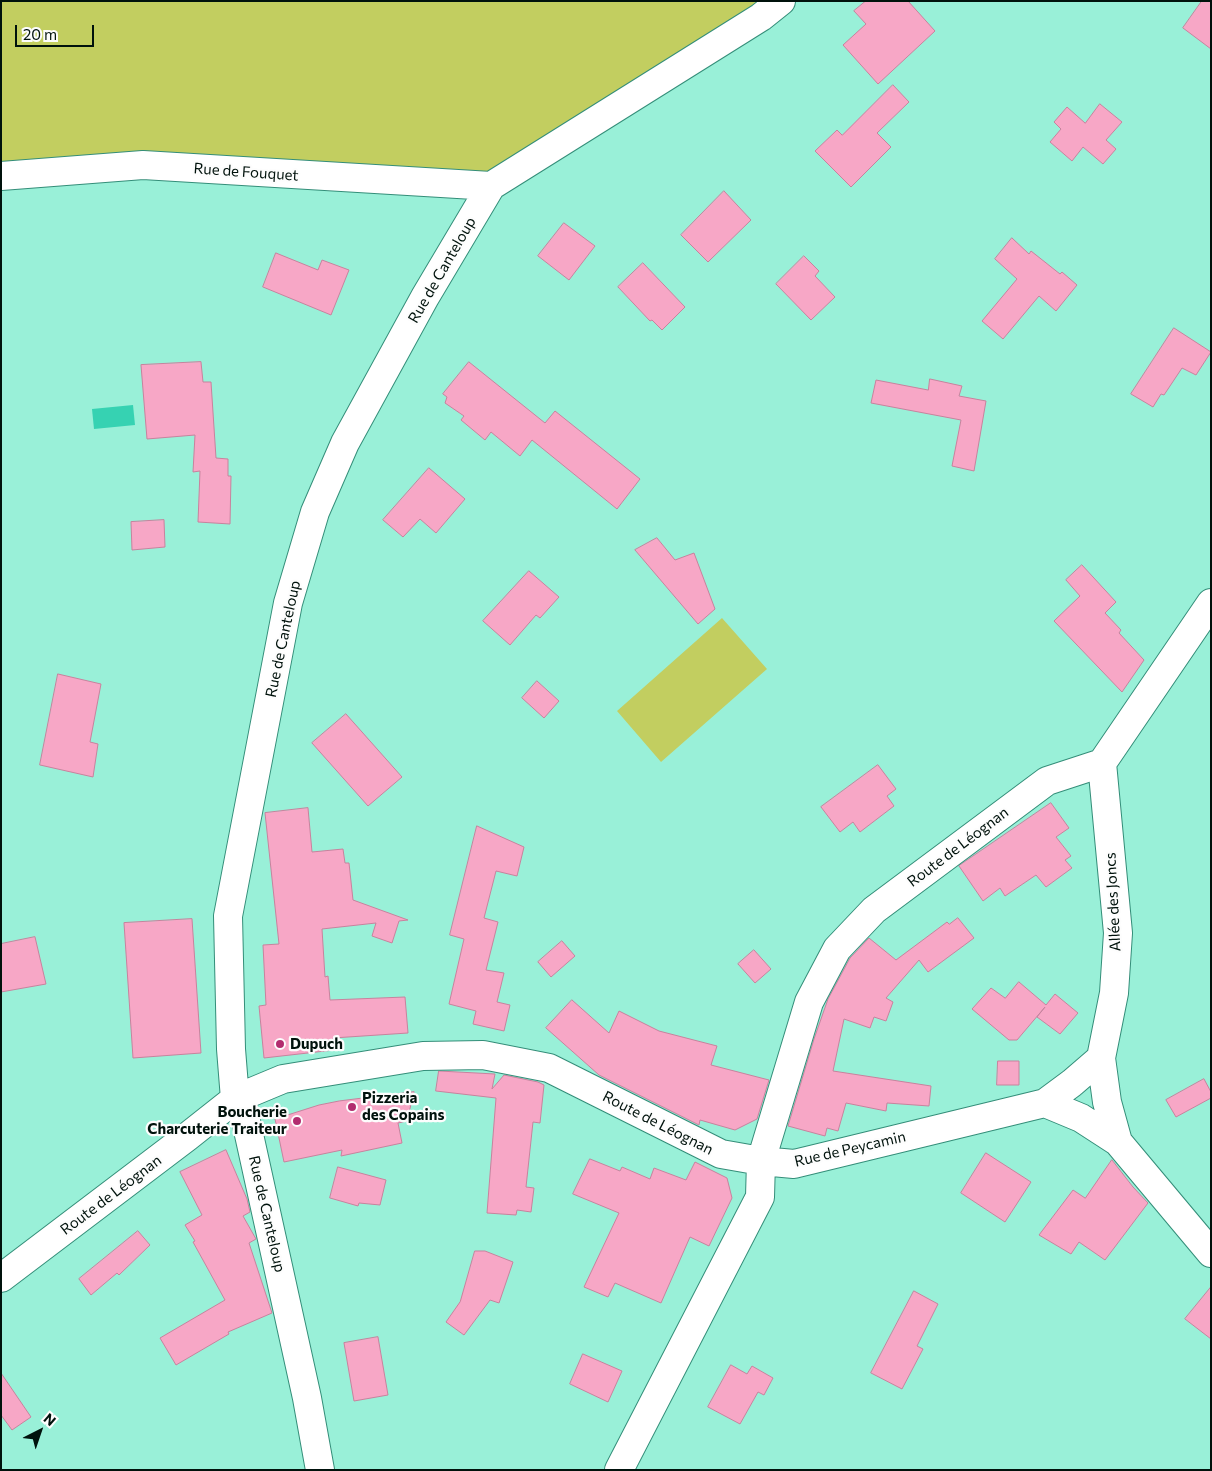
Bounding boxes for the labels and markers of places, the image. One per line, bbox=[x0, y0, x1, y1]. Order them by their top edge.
place label: Dupuch bbox=[290, 1035, 343, 1053]
marker: Dupuch bbox=[274, 1038, 286, 1050]
place label: Pizzeria des Copains bbox=[362, 1089, 444, 1124]
marker: Pizzeria des Copains bbox=[346, 1101, 358, 1113]
place label: Boucherie Charcuterie Traiteur bbox=[147, 1103, 287, 1138]
marker: Boucherie Charcuterie Traiteur bbox=[291, 1115, 303, 1127]

